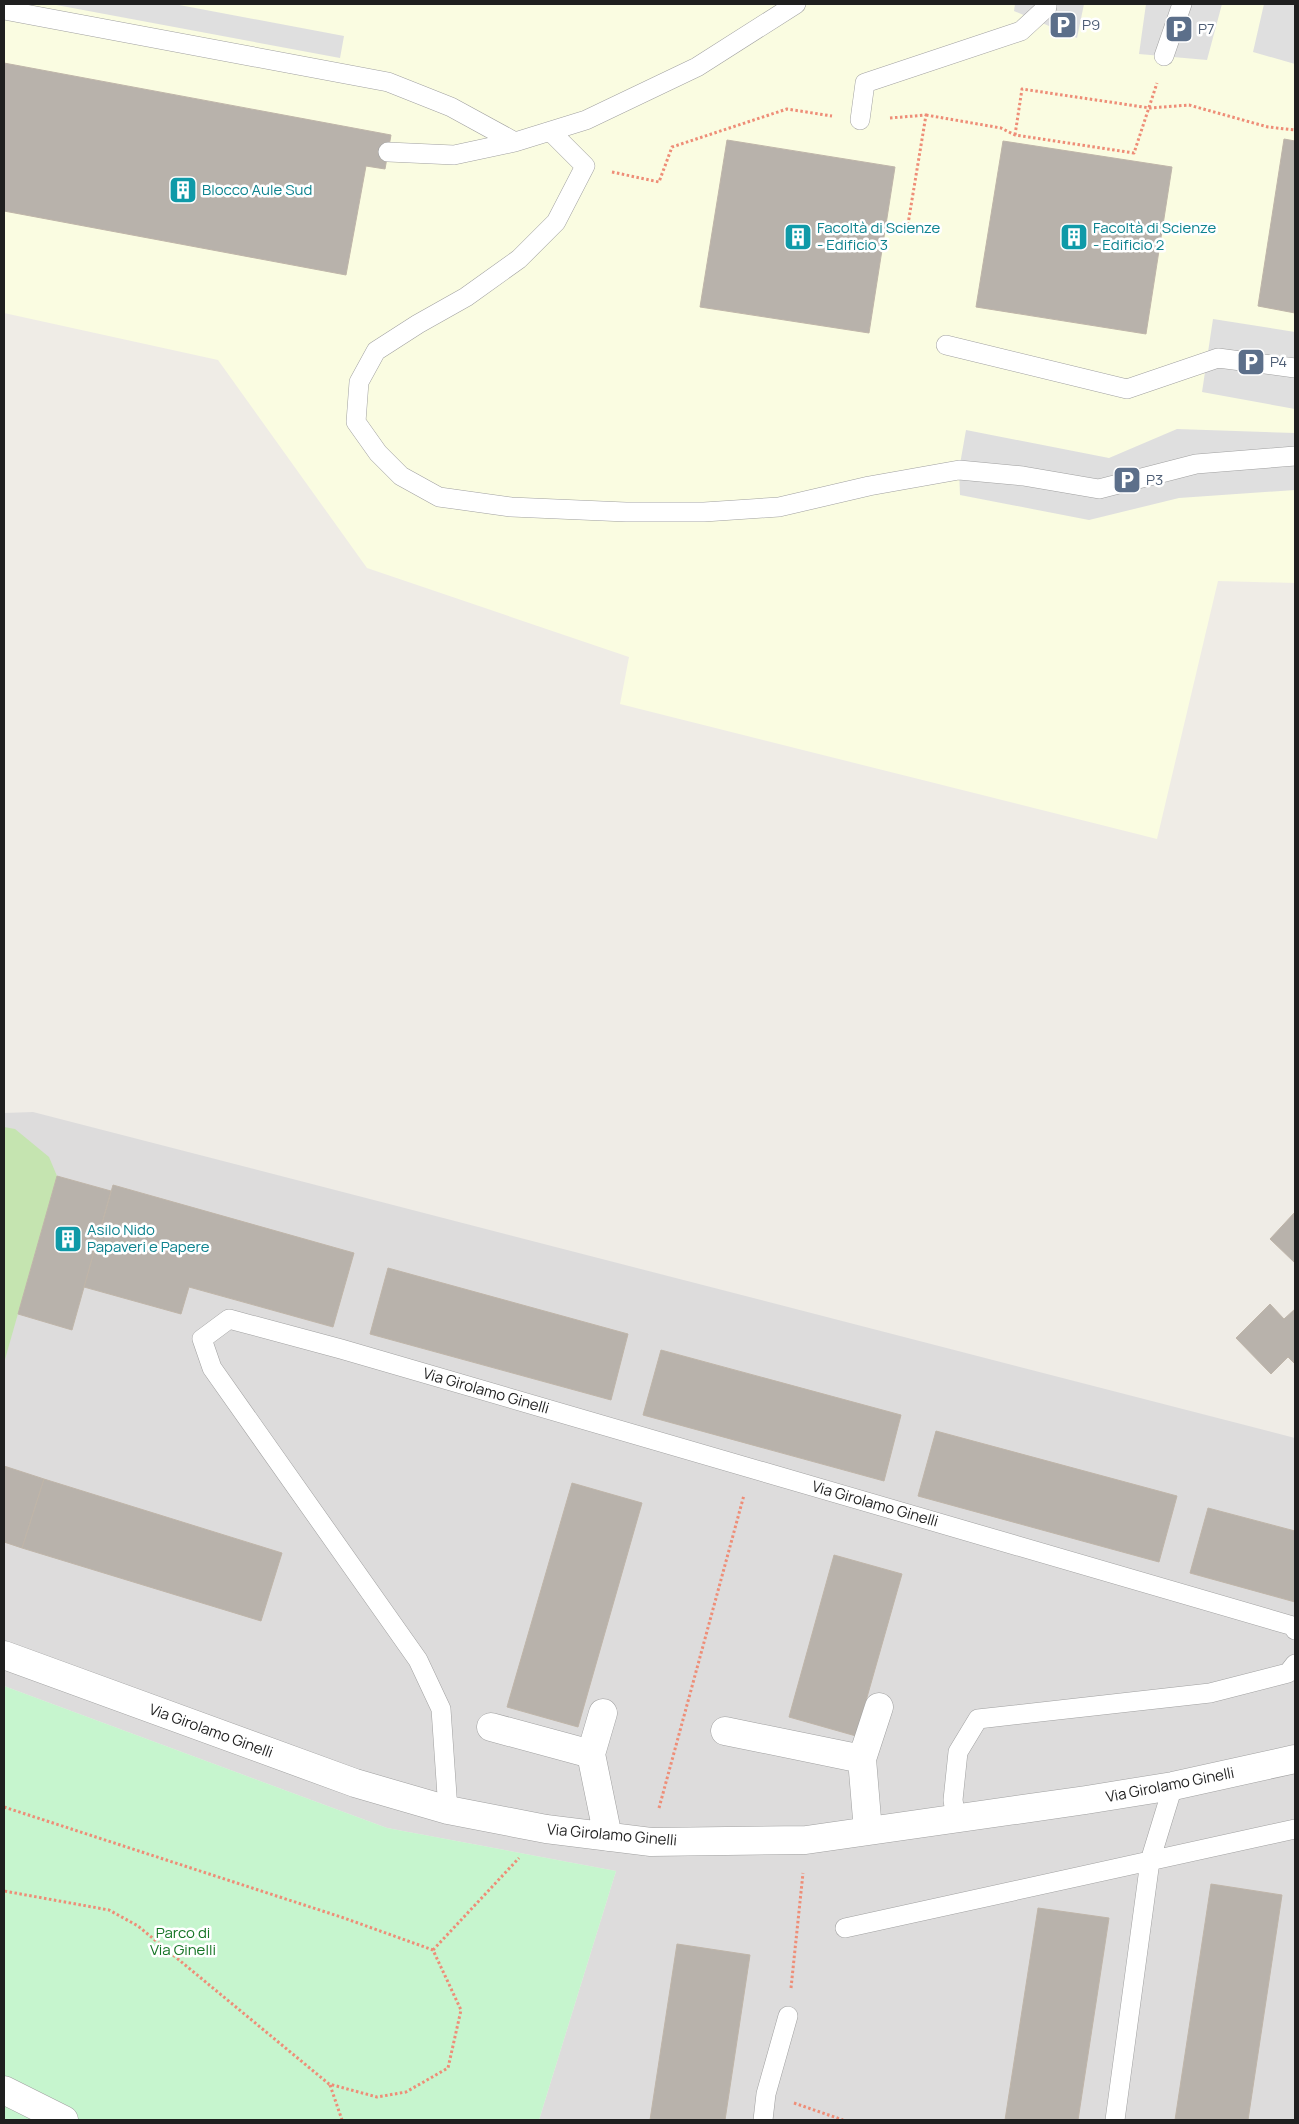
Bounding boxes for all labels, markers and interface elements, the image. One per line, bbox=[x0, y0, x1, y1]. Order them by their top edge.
parking icon: P9 bbox=[1048, 10, 1078, 40]
place label: P9 bbox=[1082, 14, 1100, 35]
parking icon: P7 bbox=[1164, 14, 1194, 44]
place label: P7 bbox=[1198, 18, 1215, 39]
building icon: Blocco Aule Sud bbox=[168, 175, 198, 205]
place label: Blocco Aule Sud bbox=[202, 179, 312, 200]
place label: Facoltà di Scienze - Edificio 3 bbox=[817, 217, 940, 255]
place label: Facoltà di Scienze - Edificio 2 bbox=[1093, 217, 1216, 255]
building icon: Facoltà di Scienze - Edificio 3 bbox=[783, 222, 813, 252]
building icon: Facoltà di Scienze - Edificio 2 bbox=[1059, 222, 1089, 252]
parking icon: P4 bbox=[1236, 347, 1266, 377]
place label: P4 bbox=[1270, 351, 1287, 372]
parking icon: P3 bbox=[1112, 465, 1142, 495]
place label: P3 bbox=[1146, 469, 1163, 490]
place label: Asilo Nido Papaveri e Papere bbox=[87, 1219, 210, 1257]
building icon: Asilo Nido Papaveri e Papere bbox=[53, 1224, 83, 1254]
street label: Via Girolamo Ginelli bbox=[421, 1362, 552, 1419]
street label: Via Girolamo Ginelli bbox=[810, 1475, 941, 1532]
street label: Via Girolamo Ginelli bbox=[146, 1698, 276, 1763]
street label: Via Girolamo Ginelli bbox=[1104, 1762, 1236, 1807]
street label: Via Girolamo Ginelli bbox=[546, 1818, 678, 1851]
park label: Parco di Via Ginelli bbox=[150, 1922, 216, 1960]

